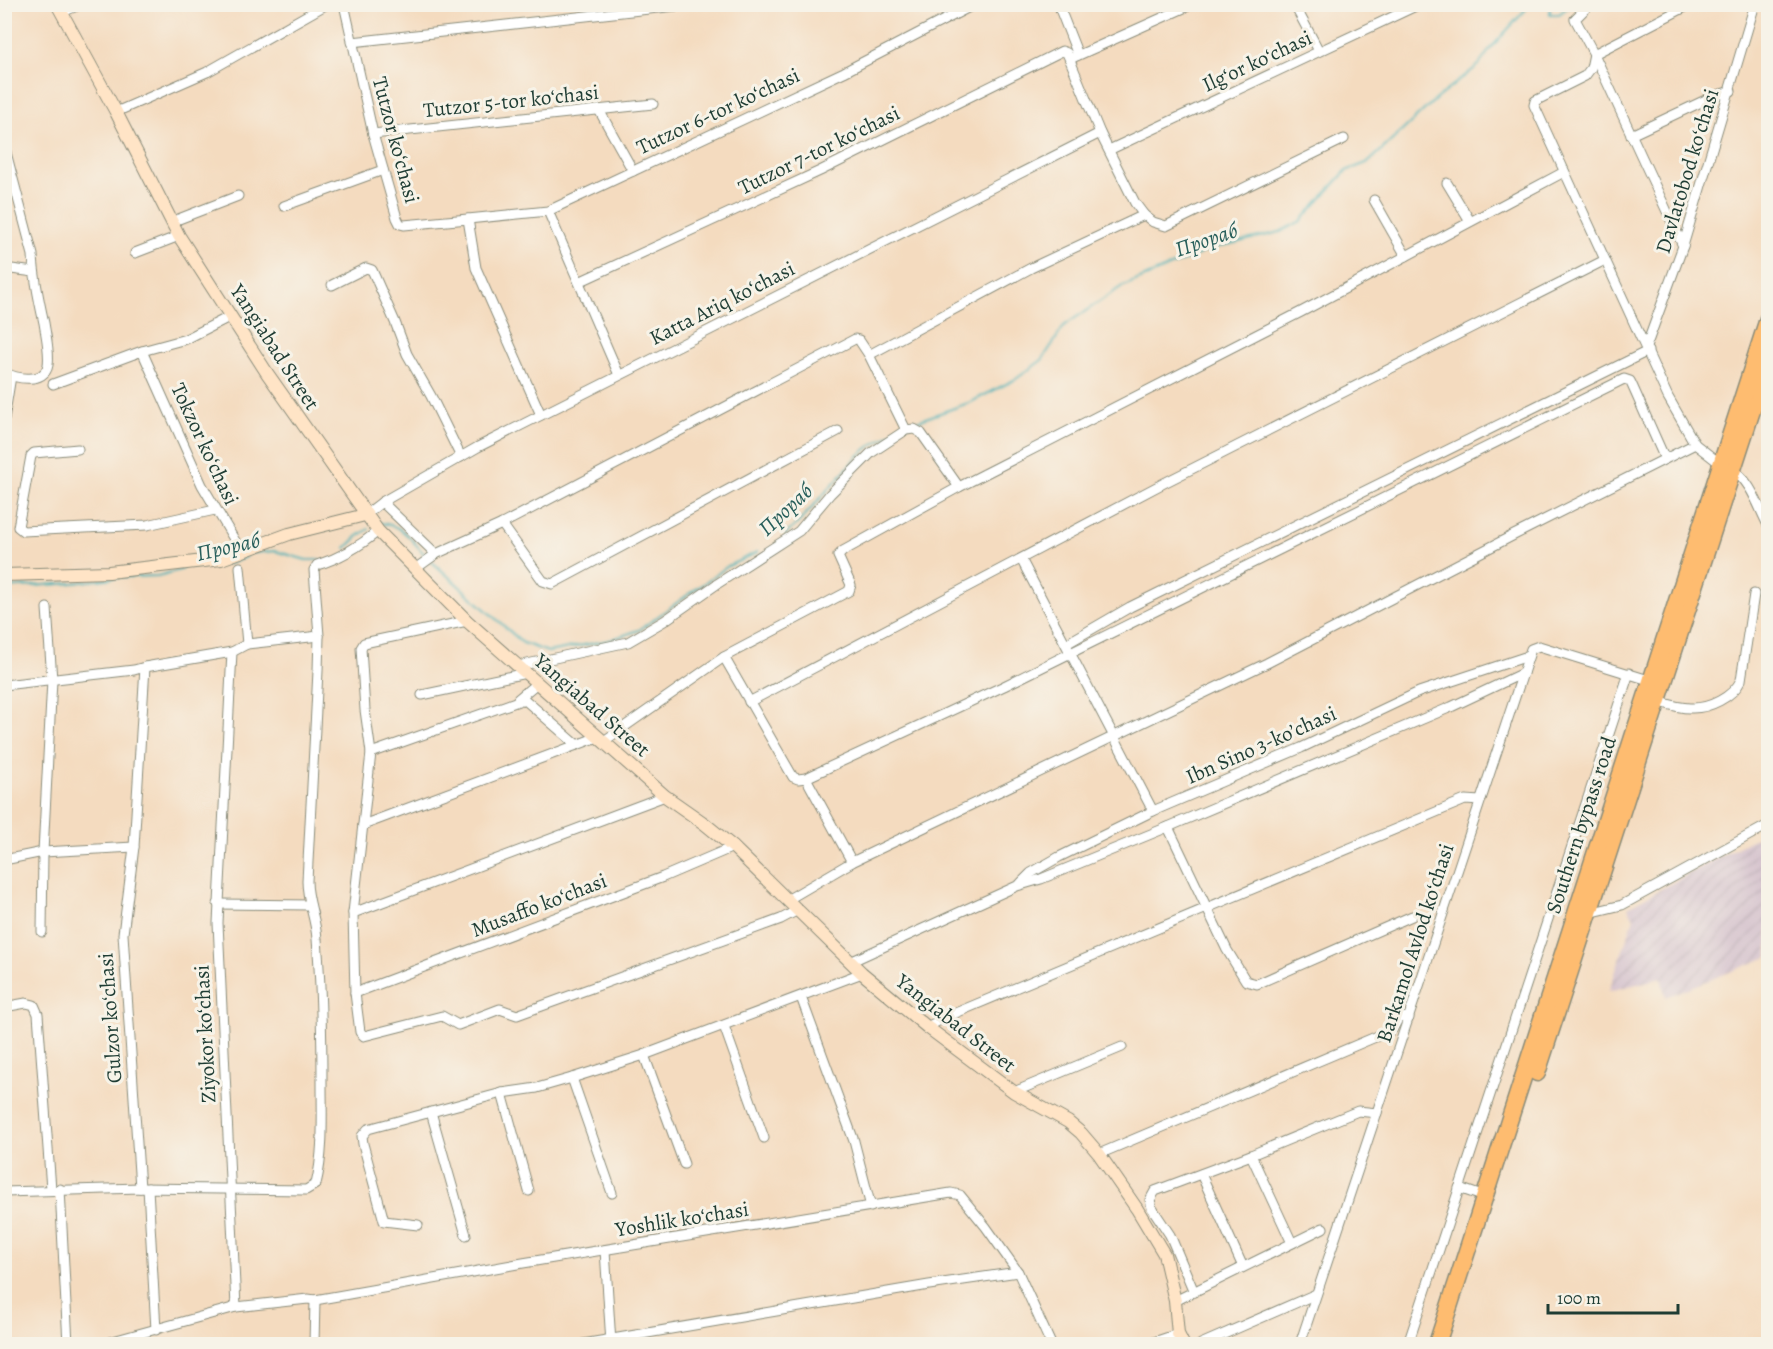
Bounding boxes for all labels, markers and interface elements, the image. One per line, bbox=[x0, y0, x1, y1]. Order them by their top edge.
street label: Ilgʻor koʻchasi bbox=[1198, 23, 1316, 99]
street label: Tutzor 6-tor koʻchasi bbox=[632, 61, 804, 161]
street label: Tutzor koʻchasi bbox=[366, 74, 426, 206]
street label: Tutzor 5-tor koʻchasi bbox=[422, 78, 600, 124]
street label: Davlatobod koʻchasi bbox=[1649, 85, 1725, 257]
street label: Tutzor 7-tor koʻchasi bbox=[734, 99, 904, 201]
water label: Прораб bbox=[1171, 215, 1243, 265]
street label: Katta Ariq koʻchasi bbox=[644, 254, 800, 352]
street label: Yangiabad Street bbox=[223, 278, 326, 416]
street label: Tokzor koʻchasi bbox=[164, 378, 246, 510]
water label: Прораб bbox=[752, 476, 821, 543]
water label: Прораб bbox=[193, 525, 265, 569]
street label: Yangiabad Street bbox=[527, 646, 656, 763]
street label: Ibn Sino 3-koʼchasi bbox=[1181, 699, 1341, 791]
street label: Southern bypass road bbox=[1539, 732, 1623, 917]
street label: Barkamol Avlod koʻchasi bbox=[1370, 840, 1460, 1046]
street label: Musaffo koʻchasi bbox=[467, 866, 611, 944]
street label: Gulzor koʻchasi bbox=[91, 952, 129, 1084]
street label: Ziyokor koʻchasi bbox=[187, 964, 223, 1104]
street label: Yangiabad Street bbox=[889, 967, 1022, 1079]
street label: Yoshlik koʻchasi bbox=[612, 1195, 751, 1244]
scale bar bbox=[1548, 1277, 1678, 1315]
text: 100 m bbox=[1557, 1286, 1601, 1310]

